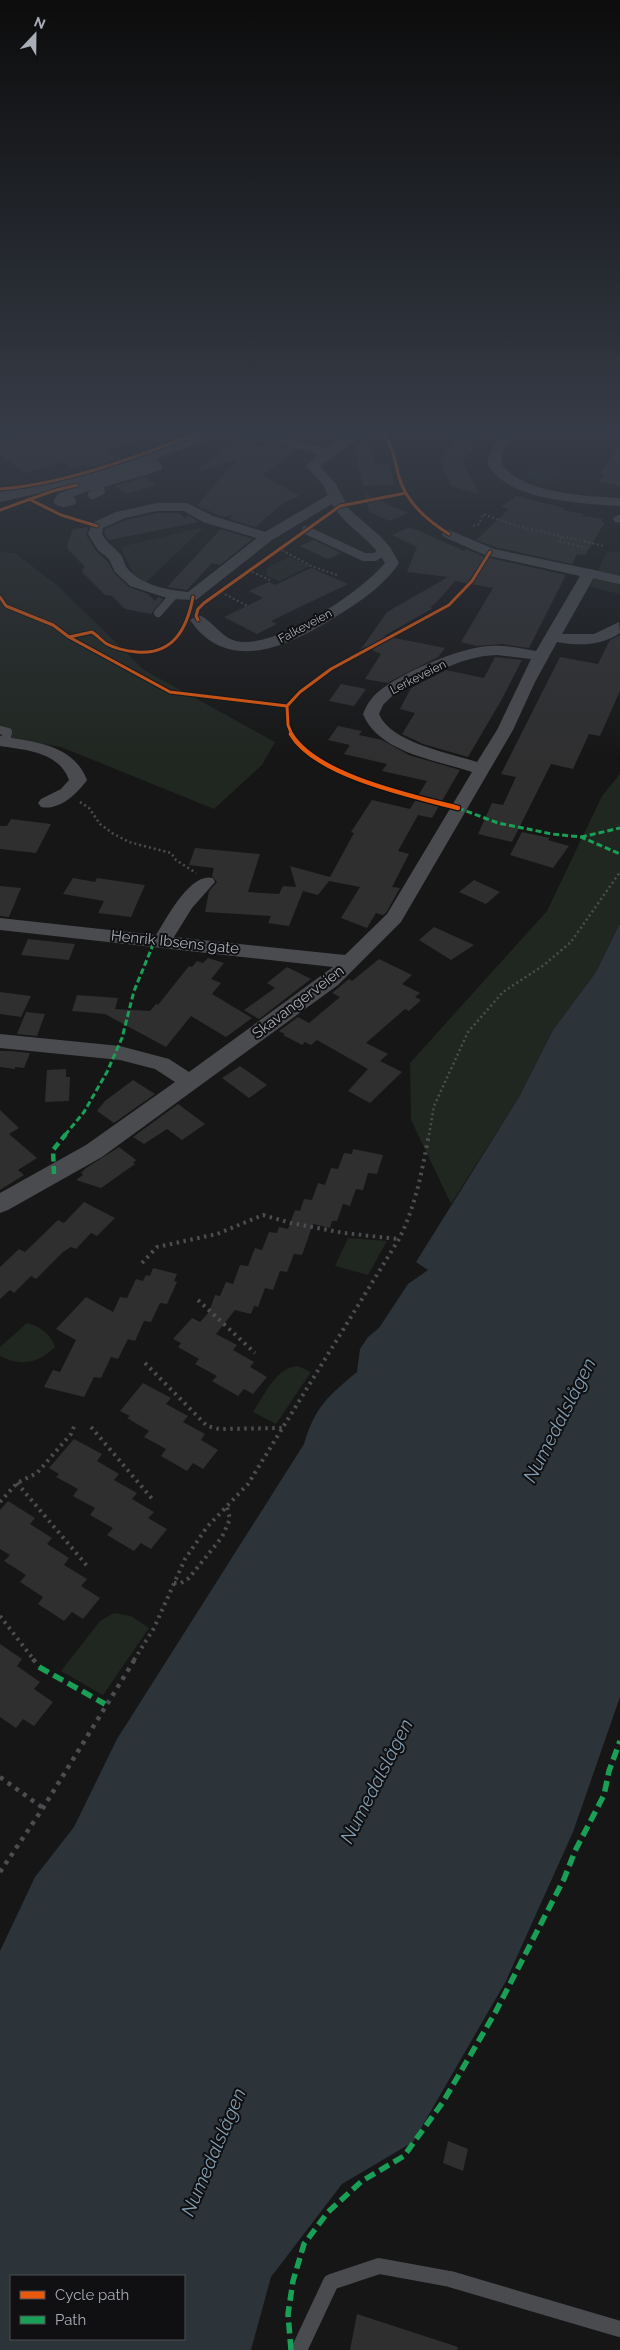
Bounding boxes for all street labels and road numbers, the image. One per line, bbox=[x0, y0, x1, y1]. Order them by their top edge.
street label: Falkeveien bbox=[276, 606, 334, 646]
street label: Lerkeveien bbox=[388, 657, 448, 697]
street label: Henrik Ibsens gate bbox=[110, 926, 240, 958]
street label: Skavangerveien bbox=[249, 962, 347, 1042]

